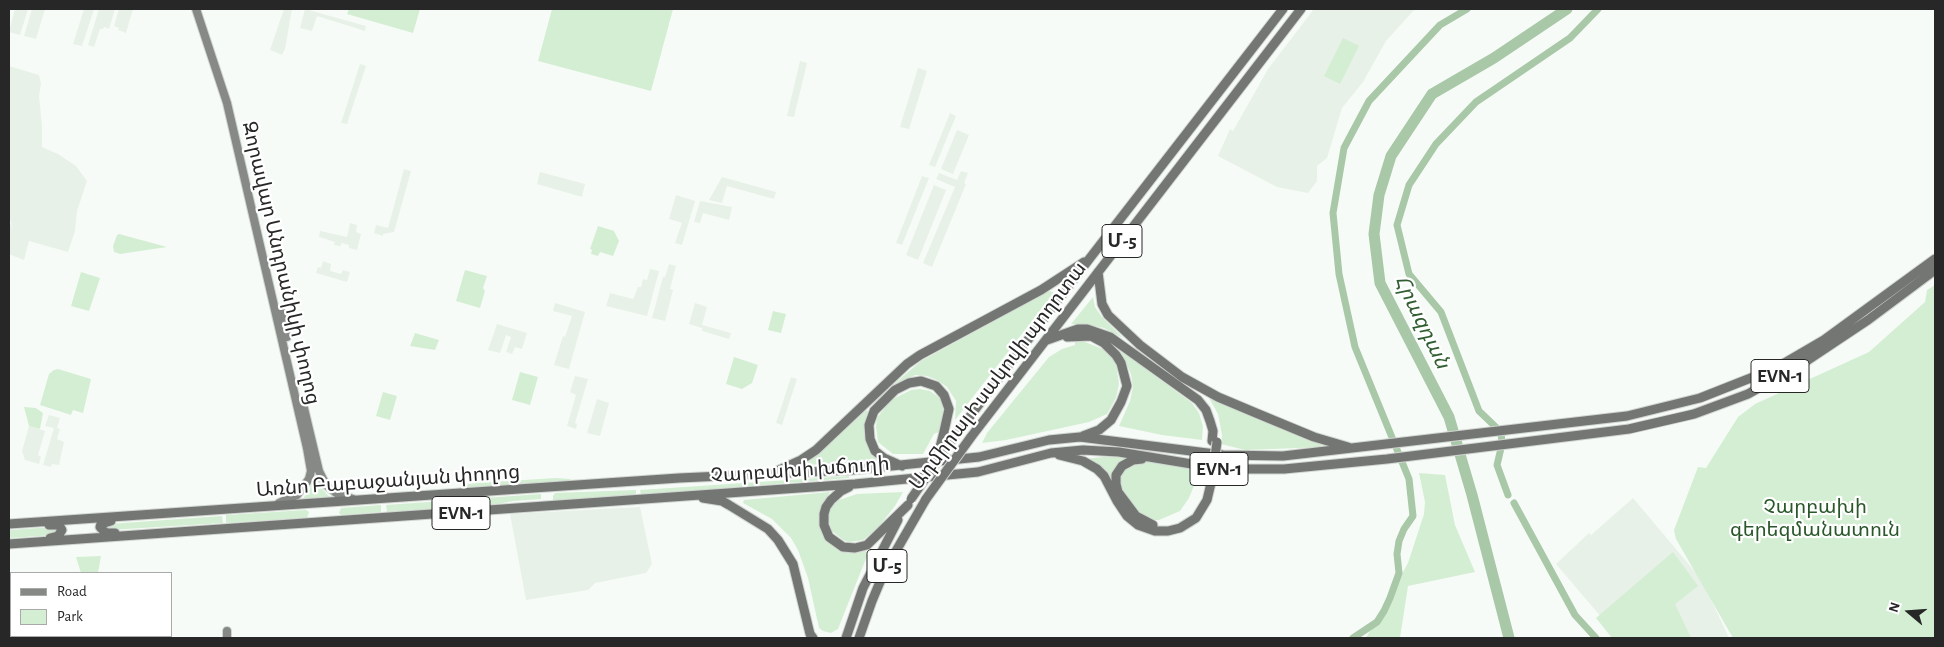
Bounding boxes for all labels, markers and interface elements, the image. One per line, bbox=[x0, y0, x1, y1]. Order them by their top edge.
street label: Զորավար Անդրանիկի փողոց bbox=[237, 119, 325, 407]
road number: Մ-5 bbox=[1102, 225, 1142, 258]
street label: Ադմիրալ Իսակովի պողոտա bbox=[904, 257, 1092, 495]
water label: Հրազդան bbox=[1389, 271, 1455, 373]
road number: EVN-1 bbox=[1751, 360, 1809, 392]
street label: Չարբախի խճուղի bbox=[710, 452, 890, 488]
road number: EVN-1 bbox=[1190, 452, 1248, 486]
street label: Առնո Բաբաջանյան փողոց bbox=[255, 460, 521, 502]
park label: Չարբախի գերեզմանատուն bbox=[1730, 495, 1900, 542]
road number: EVN-1 bbox=[432, 496, 490, 530]
road number: Մ-5 bbox=[867, 550, 907, 582]
legend bbox=[10, 572, 172, 637]
text: Road bbox=[57, 584, 87, 599]
north arrow bbox=[1884, 587, 1934, 637]
text: N bbox=[1887, 601, 1903, 614]
text: Park bbox=[57, 609, 83, 624]

